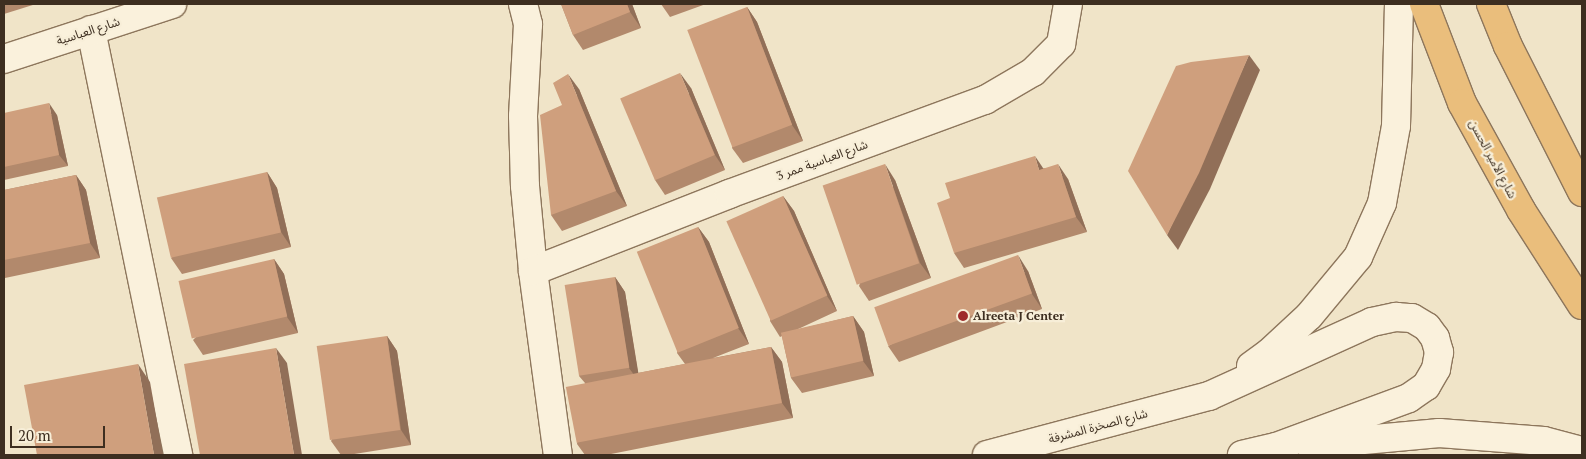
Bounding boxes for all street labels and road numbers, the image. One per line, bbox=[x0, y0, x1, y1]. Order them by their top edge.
street label: شارع العباسية bbox=[54, 14, 122, 48]
street label: شارع الأمير الحسن bbox=[1466, 117, 1520, 201]
street label: شارع العباسية ممر 3 bbox=[774, 137, 870, 183]
street label: شارع الصخرة المشرفة bbox=[1047, 406, 1149, 446]

